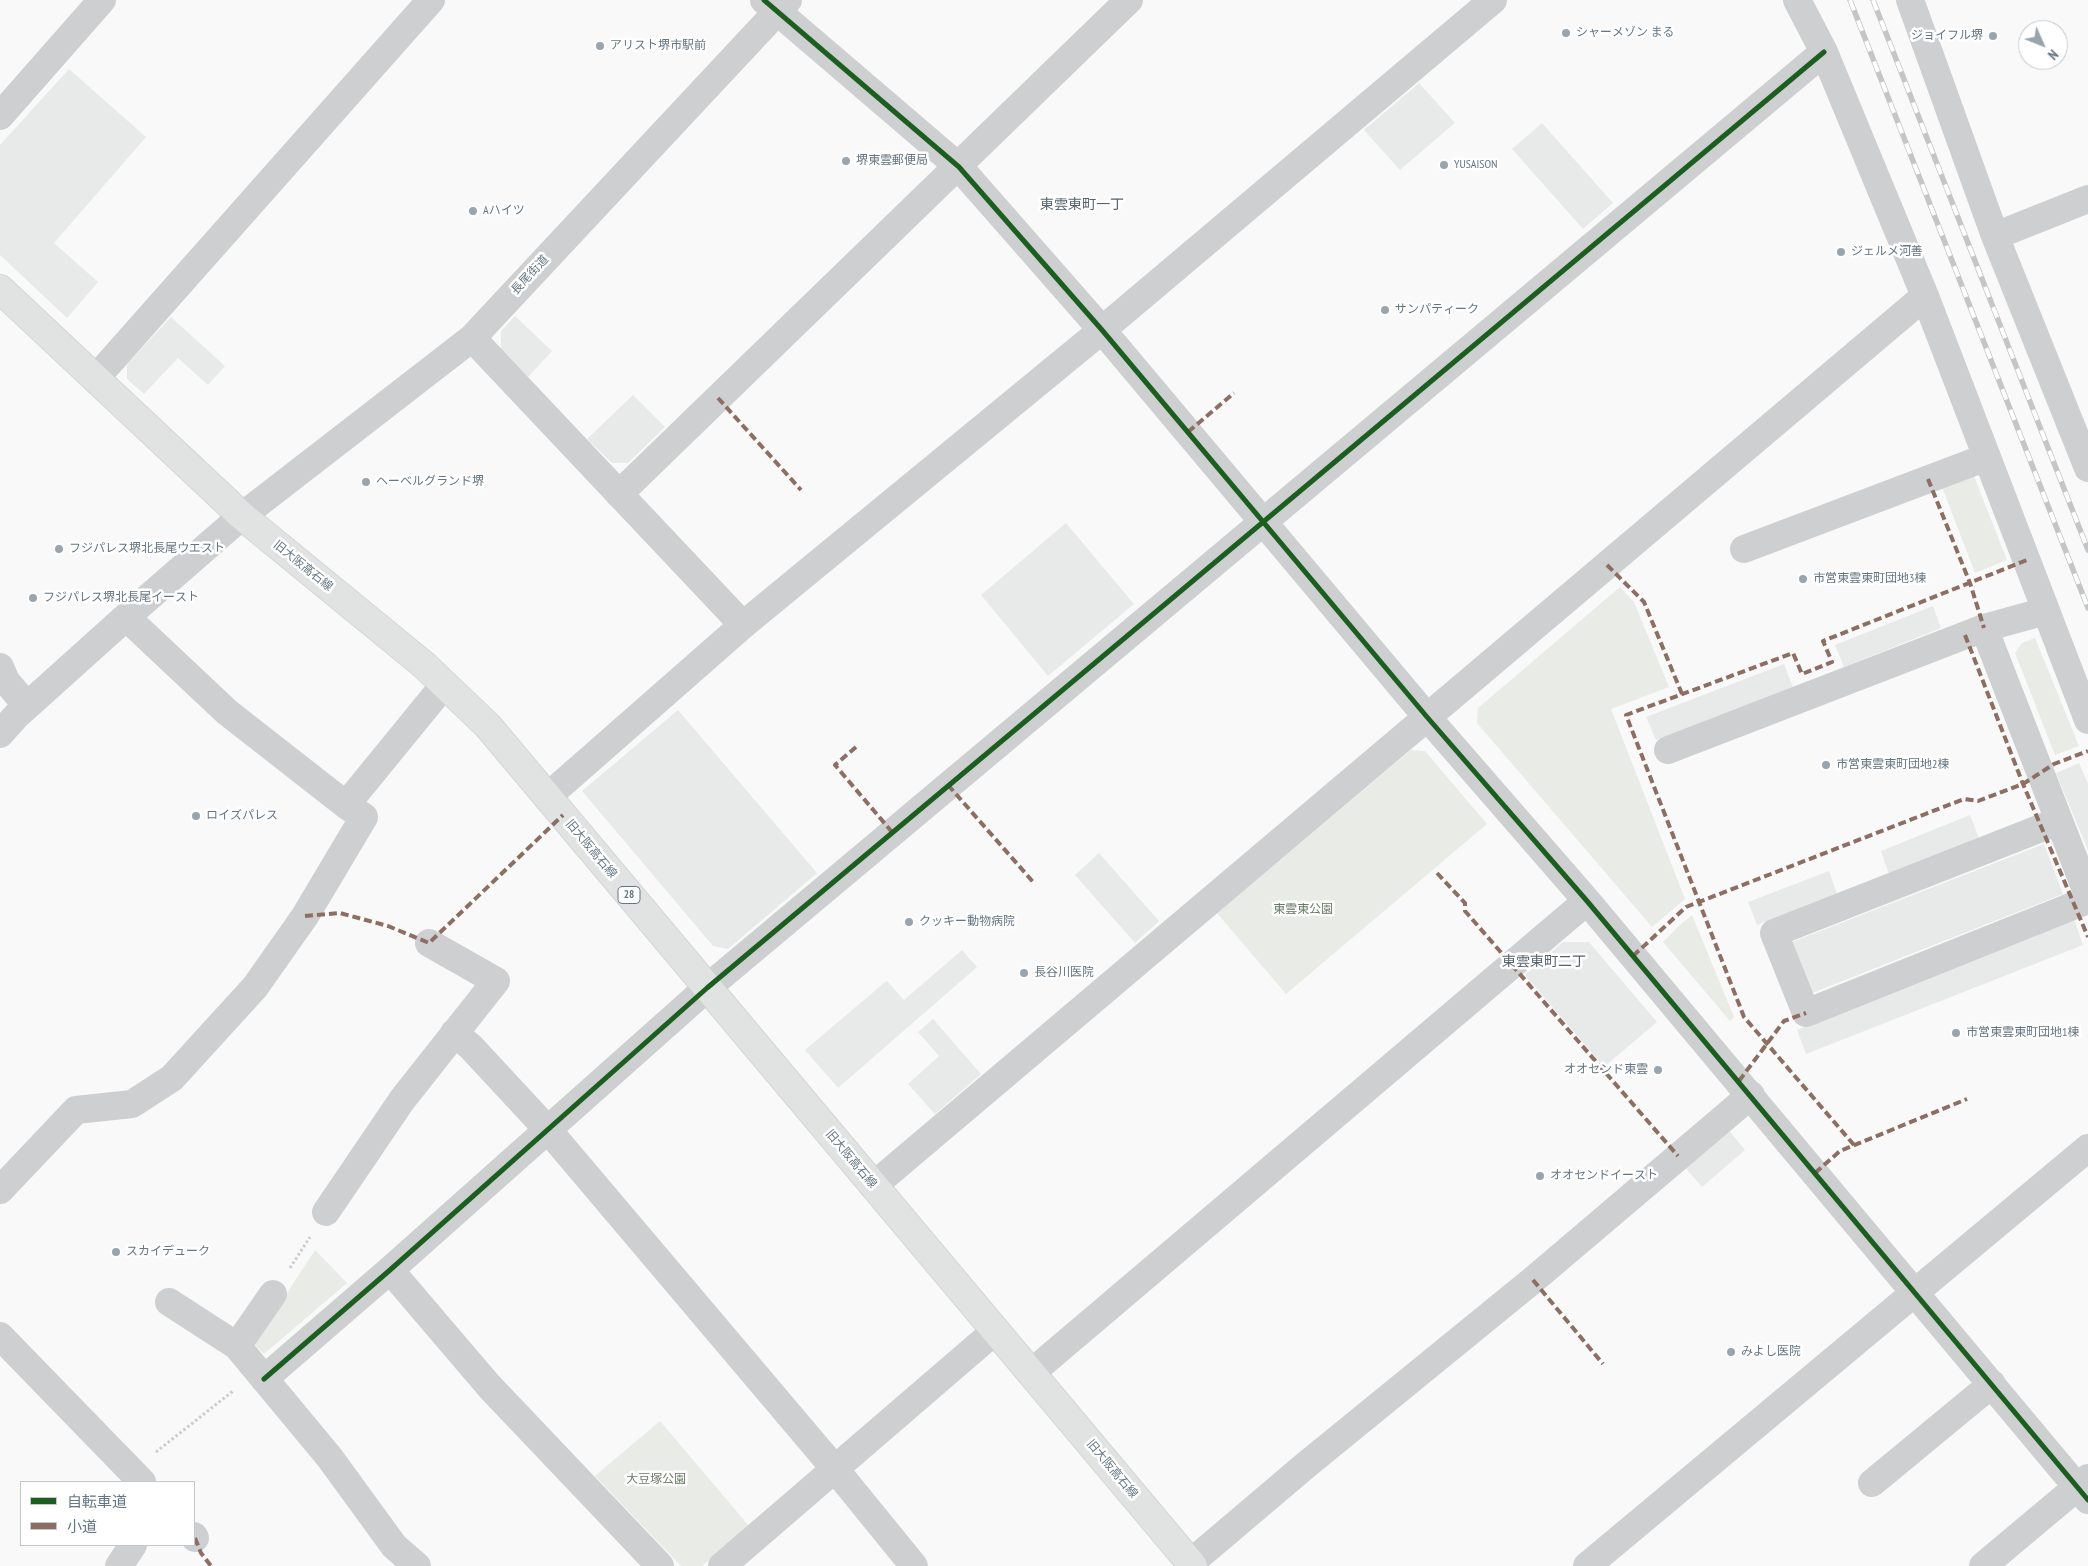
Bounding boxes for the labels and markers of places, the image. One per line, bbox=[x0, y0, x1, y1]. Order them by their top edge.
place label: シャーメゾン まる bbox=[1576, 26, 1675, 40]
marker: シャーメゾン まる bbox=[1560, 27, 1572, 39]
place label: ジョイフル堺 bbox=[1911, 29, 1983, 43]
marker: ジョイフル堺 bbox=[1987, 30, 1999, 42]
place label: アリスト堺市駅前 bbox=[610, 39, 706, 53]
marker: アリスト堺市駅前 bbox=[594, 40, 606, 52]
place label: 堺東雲郵便局 bbox=[856, 154, 928, 168]
marker: 堺東雲郵便局 bbox=[840, 155, 852, 167]
place label: YUSAISON bbox=[1454, 158, 1497, 172]
marker: YUSAISON bbox=[1438, 159, 1450, 171]
place label: Aハイツ bbox=[483, 204, 525, 218]
marker: Aハイツ bbox=[467, 205, 479, 217]
place label: ジェルメ河善 bbox=[1851, 245, 1923, 259]
marker: ジェルメ河善 bbox=[1835, 246, 1847, 258]
place label: サンパティーク bbox=[1395, 303, 1479, 317]
marker: サンパティーク bbox=[1379, 304, 1391, 316]
place label: ヘーベルグランド堺 bbox=[376, 475, 484, 489]
marker: ヘーベルグランド堺 bbox=[360, 476, 372, 488]
place label: フジパレス堺北長尾ウエスト bbox=[69, 542, 225, 556]
marker: フジパレス堺北長尾ウエスト bbox=[53, 543, 65, 555]
place label: 市営東雲東町団地3棟 bbox=[1813, 572, 1926, 586]
marker: 市営東雲東町団地3棟 bbox=[1797, 573, 1809, 585]
place label: フジパレス堺北長尾イースト bbox=[43, 591, 199, 605]
marker: フジパレス堺北長尾イースト bbox=[27, 592, 39, 604]
place label: 市営東雲東町団地2棟 bbox=[1836, 758, 1949, 772]
marker: 市営東雲東町団地2棟 bbox=[1820, 759, 1832, 771]
place label: ロイズパレス bbox=[206, 809, 278, 823]
marker: ロイズパレス bbox=[190, 810, 202, 822]
place label: クッキー動物病院 bbox=[919, 915, 1015, 929]
marker: クッキー動物病院 bbox=[903, 916, 915, 928]
place label: 長谷川医院 bbox=[1034, 966, 1094, 980]
marker: 長谷川医院 bbox=[1018, 967, 1030, 979]
place label: 市営東雲東町団地1棟 bbox=[1966, 1026, 2079, 1040]
marker: 市営東雲東町団地1棟 bbox=[1950, 1027, 1962, 1039]
place label: オオセンド東雲 bbox=[1564, 1063, 1648, 1077]
marker: オオセンド東雲 bbox=[1652, 1064, 1664, 1076]
place label: オオセンドイースト bbox=[1550, 1169, 1658, 1183]
marker: オオセンドイースト bbox=[1534, 1170, 1546, 1182]
place label: スカイデューク bbox=[126, 1245, 210, 1259]
marker: スカイデューク bbox=[110, 1246, 122, 1258]
place label: みよし医院 bbox=[1741, 1345, 1801, 1359]
marker: みよし医院 bbox=[1725, 1346, 1737, 1358]

